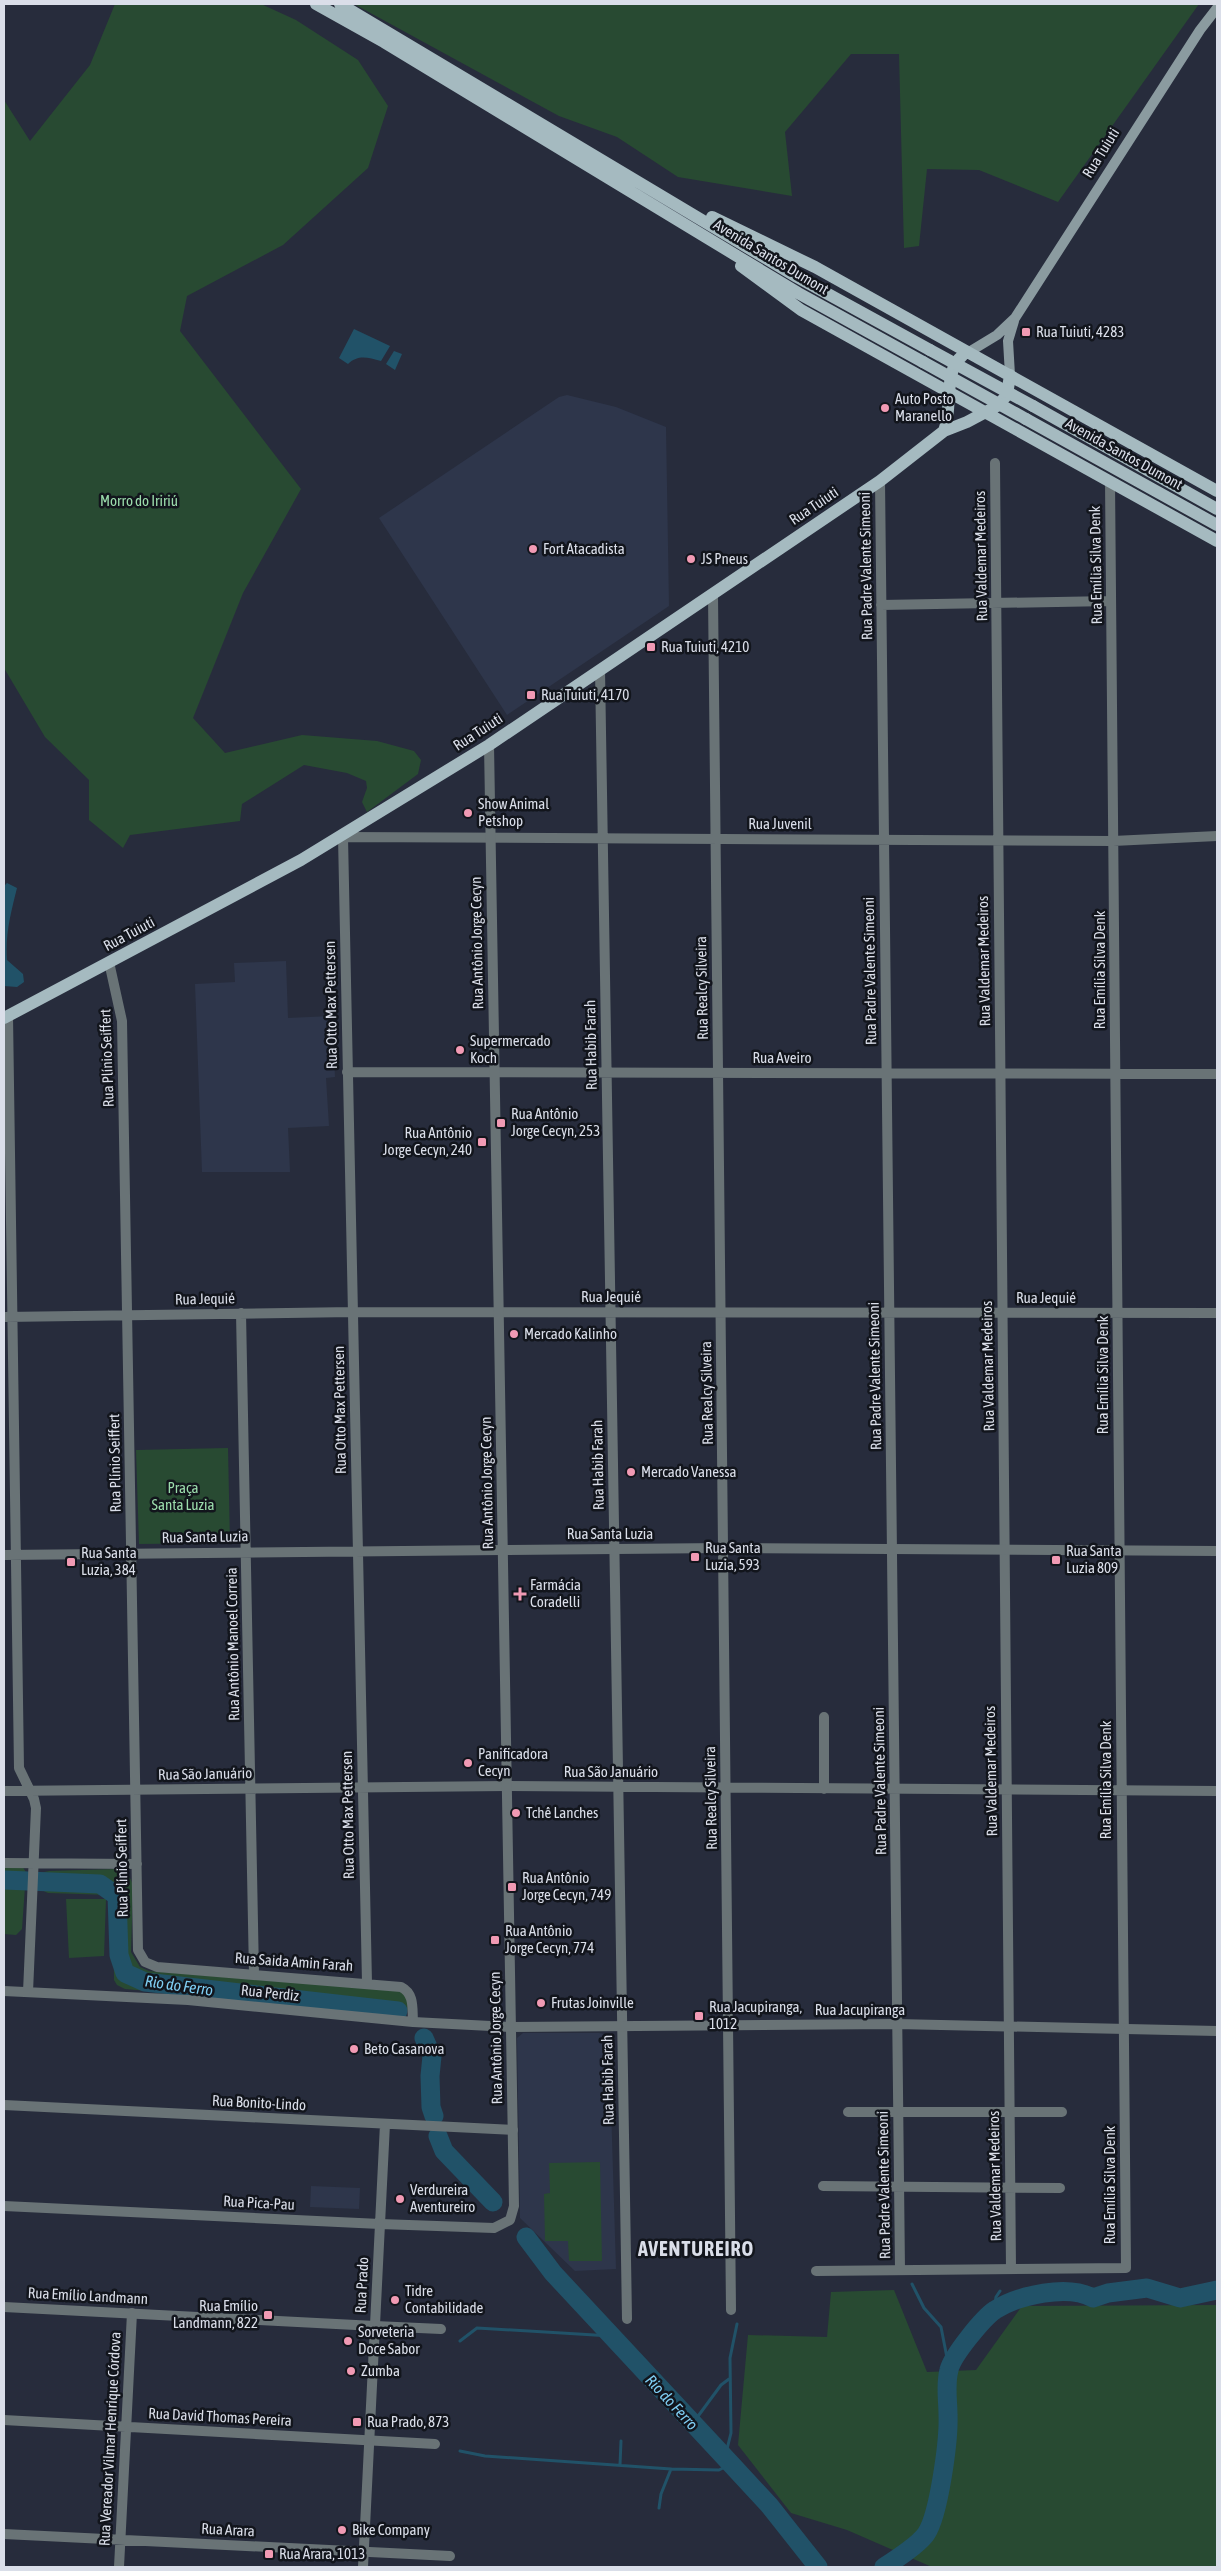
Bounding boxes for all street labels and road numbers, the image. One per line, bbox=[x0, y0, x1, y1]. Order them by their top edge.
street label: Rua Tuiuti bbox=[1079, 125, 1122, 181]
street label: Avenida Santos Dumont bbox=[711, 215, 832, 298]
street label: Avenida Santos Dumont bbox=[1063, 414, 1186, 493]
street label: Rua Tuiuti bbox=[786, 483, 841, 528]
street label: Rua Valdemar Medeiros bbox=[971, 491, 990, 621]
street label: Rua Padre Valente Simeoni bbox=[856, 492, 875, 640]
street label: Rua Emília Silva Denk bbox=[1086, 505, 1105, 624]
street label: Rua Tuiuti bbox=[450, 709, 506, 754]
street label: Rua Juvenil bbox=[748, 815, 812, 832]
street label: Rua Antônio Jorge Cecyn bbox=[467, 876, 486, 1010]
street label: Rua Valdemar Medeiros bbox=[974, 896, 993, 1026]
street label: Rua Padre Valente Simeoni bbox=[860, 897, 879, 1045]
street label: Rua Emília Silva Denk bbox=[1091, 910, 1108, 1029]
street label: Rua Tuiuti bbox=[100, 913, 157, 954]
street label: Rua Realcy Silveira bbox=[692, 936, 711, 1040]
street label: Rua Otto Max Pettersen bbox=[321, 941, 340, 1069]
street label: Rua Habib Farah bbox=[581, 1000, 600, 1090]
street label: Rua Plínio Seiffert bbox=[96, 1009, 117, 1108]
street label: Rua Aveiro bbox=[753, 1049, 811, 1066]
street label: Rua Jequié bbox=[581, 1288, 641, 1305]
street label: Rua Jequié bbox=[175, 1289, 235, 1308]
street label: Rua Jequié bbox=[1016, 1289, 1076, 1306]
street label: Rua Valdemar Medeiros bbox=[978, 1301, 997, 1431]
street label: Rua Padre Valente Simeoni bbox=[865, 1302, 884, 1450]
street label: Rua Emília Silva Denk bbox=[1094, 1315, 1111, 1434]
street label: Rua Realcy Silveira bbox=[697, 1341, 716, 1445]
street label: Rua Otto Max Pettersen bbox=[330, 1346, 349, 1474]
street label: Rua Plínio Seiffert bbox=[105, 1414, 124, 1512]
street label: Rua Antônio Jorge Cecyn bbox=[477, 1416, 496, 1550]
street label: Rua Habib Farah bbox=[588, 1420, 607, 1510]
street label: Rua Santa Luzia bbox=[567, 1525, 653, 1542]
street label: Rua Santa Luzia bbox=[162, 1527, 248, 1546]
street label: Rua Antônio Manoel Correia bbox=[223, 1567, 242, 1721]
street label: Rua Valdemar Medeiros bbox=[981, 1706, 1000, 1836]
street label: Rua Padre Valente Simeoni bbox=[870, 1707, 889, 1855]
street label: Rua Emília Silva Denk bbox=[1097, 1720, 1114, 1839]
street label: Rua Realcy Silveira bbox=[701, 1746, 720, 1850]
street label: Rua Otto Max Pettersen bbox=[338, 1751, 357, 1879]
street label: Rua São Januário bbox=[564, 1763, 658, 1780]
street label: Rua São Januário bbox=[158, 1764, 252, 1783]
street label: Rua Plínio Seiffert bbox=[112, 1819, 131, 1917]
street label: Rua Saida Amin Farah bbox=[234, 1949, 354, 1974]
street label: Rua Antônio Jorge Cecyn bbox=[486, 1971, 505, 2105]
street label: Rua Perdiz bbox=[240, 1981, 300, 2004]
street label: Rua Jacupiranga bbox=[815, 2001, 905, 2018]
street label: Rua Habib Farah bbox=[598, 2035, 617, 2125]
street label: Rua Bonito-Lindo bbox=[211, 2092, 307, 2113]
street label: Rua Padre Valente Simeoni bbox=[874, 2111, 893, 2259]
street label: Rua Valdemar Medeiros bbox=[985, 2111, 1004, 2241]
street label: Rua Emília Silva Denk bbox=[1101, 2125, 1118, 2244]
street label: Rua Pica-Pau bbox=[223, 2192, 295, 2213]
street label: Rua Prado bbox=[352, 2256, 371, 2314]
street label: Rua Emílio Landmann bbox=[27, 2284, 149, 2307]
street label: Rua Vereador Vilmar Henrique Córdova bbox=[95, 2331, 124, 2547]
street label: Rua David Thomas Pereira bbox=[148, 2404, 292, 2429]
street label: Rua Arara bbox=[201, 2520, 255, 2539]

